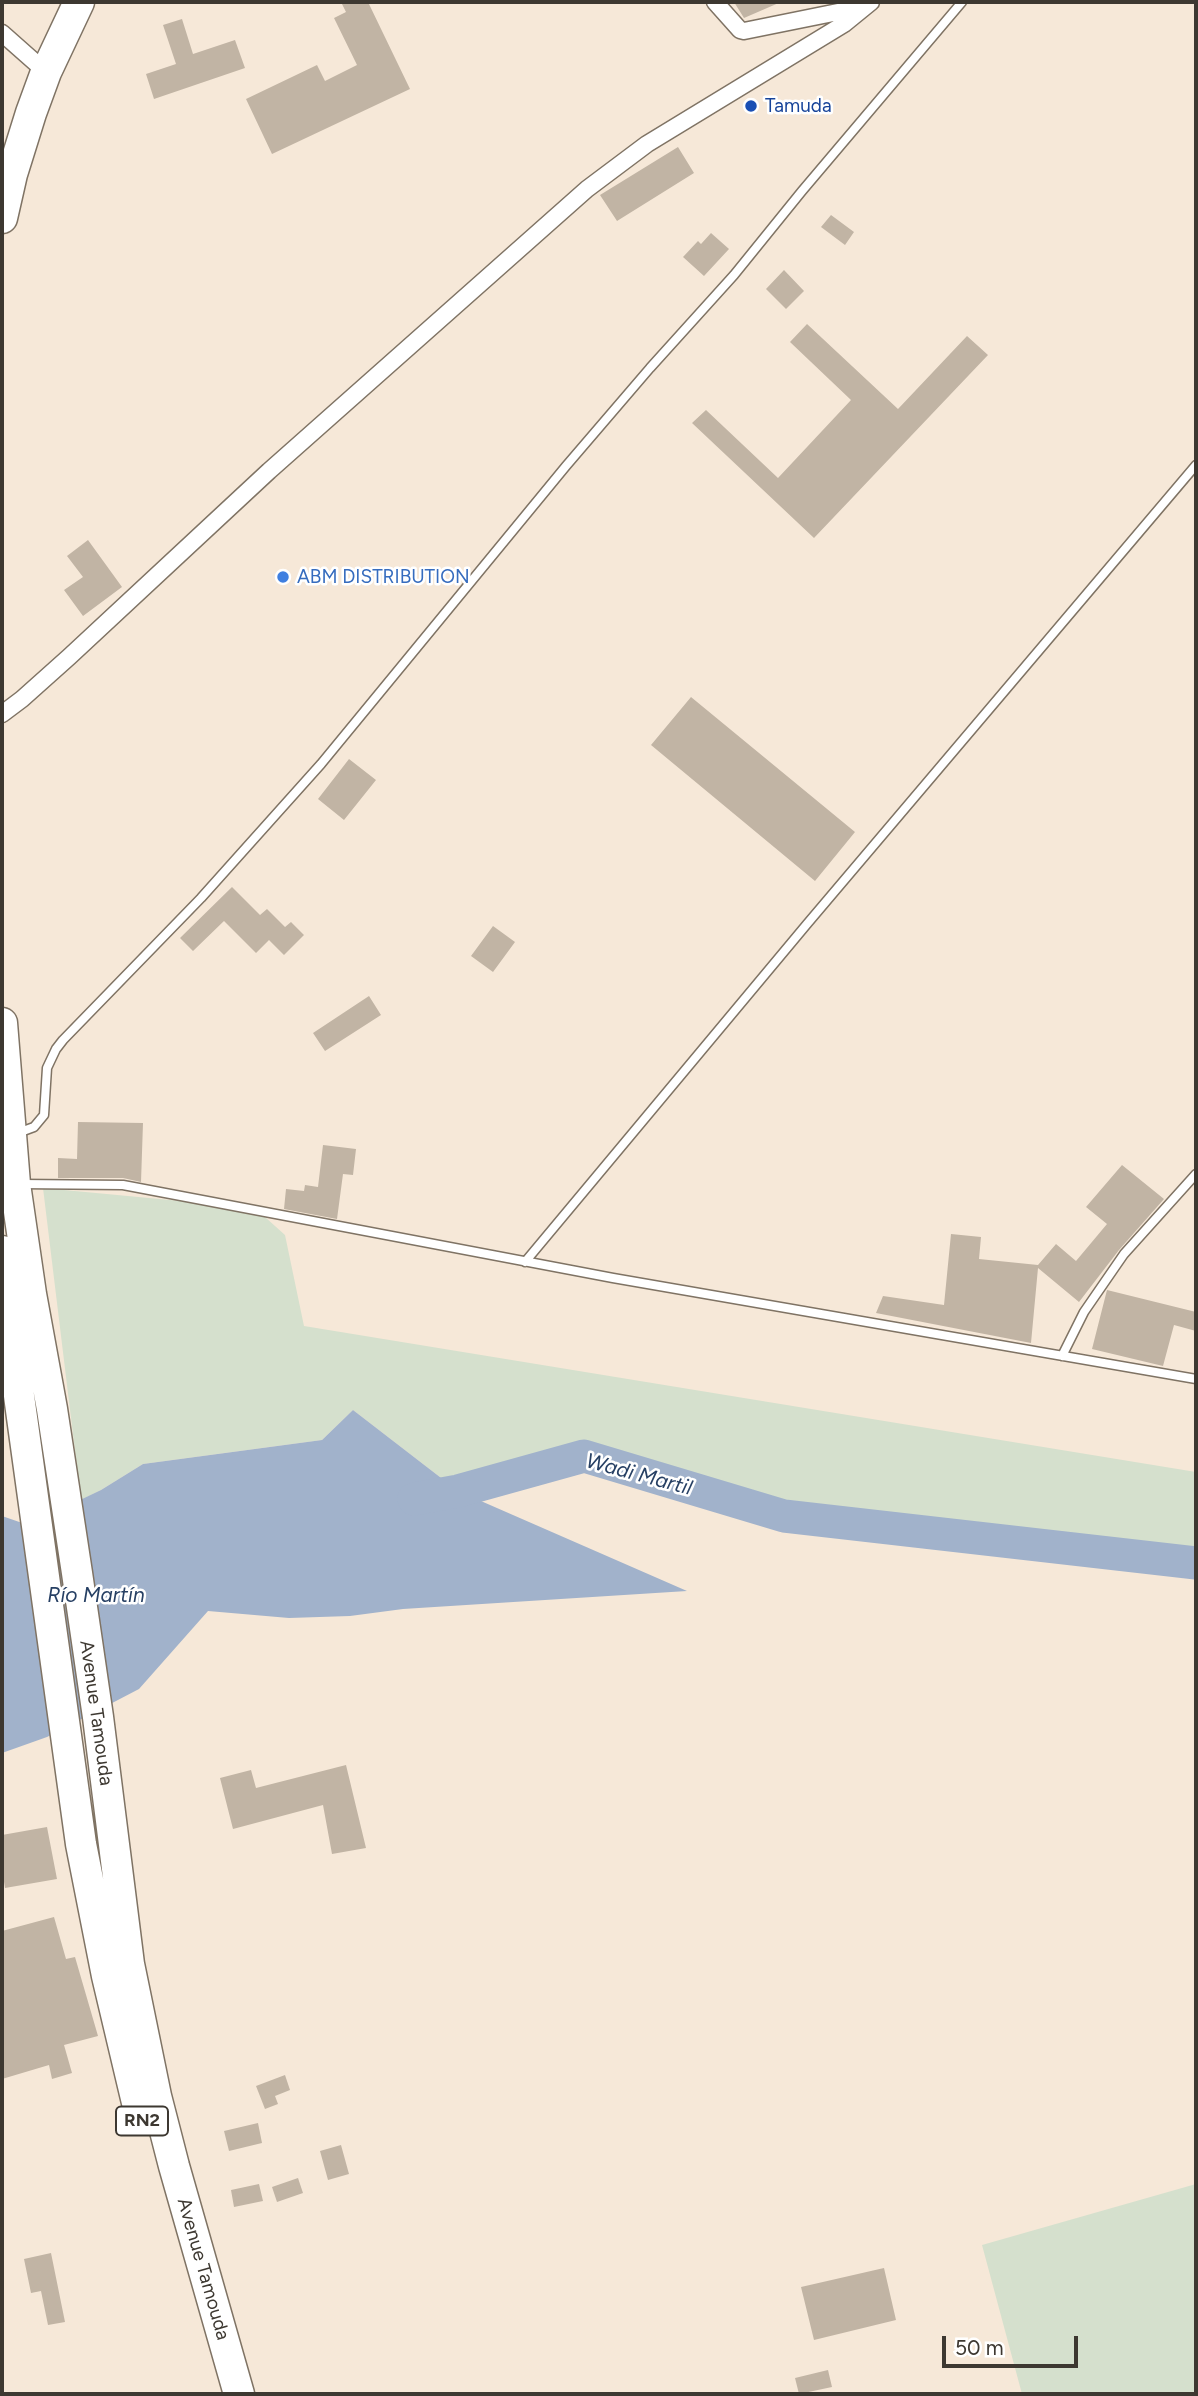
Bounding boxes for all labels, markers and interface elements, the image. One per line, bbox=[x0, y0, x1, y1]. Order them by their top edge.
place label: Tamuda bbox=[765, 95, 832, 117]
marker: Tamuda bbox=[743, 98, 759, 114]
place label: ABM DISTRIBUTION bbox=[297, 566, 470, 588]
marker: ABM DISTRIBUTION bbox=[275, 569, 291, 585]
water label: Wadi Martil bbox=[583, 1449, 695, 1501]
water label: Río Martín bbox=[47, 1583, 145, 1609]
street label: Avenue Tamouda bbox=[75, 1639, 117, 1787]
road number: RN2 bbox=[116, 2106, 168, 2136]
street label: Avenue Tamouda bbox=[172, 2195, 234, 2343]
scale bar bbox=[946, 2322, 1082, 2366]
text: 50 m bbox=[955, 2335, 1004, 2360]

